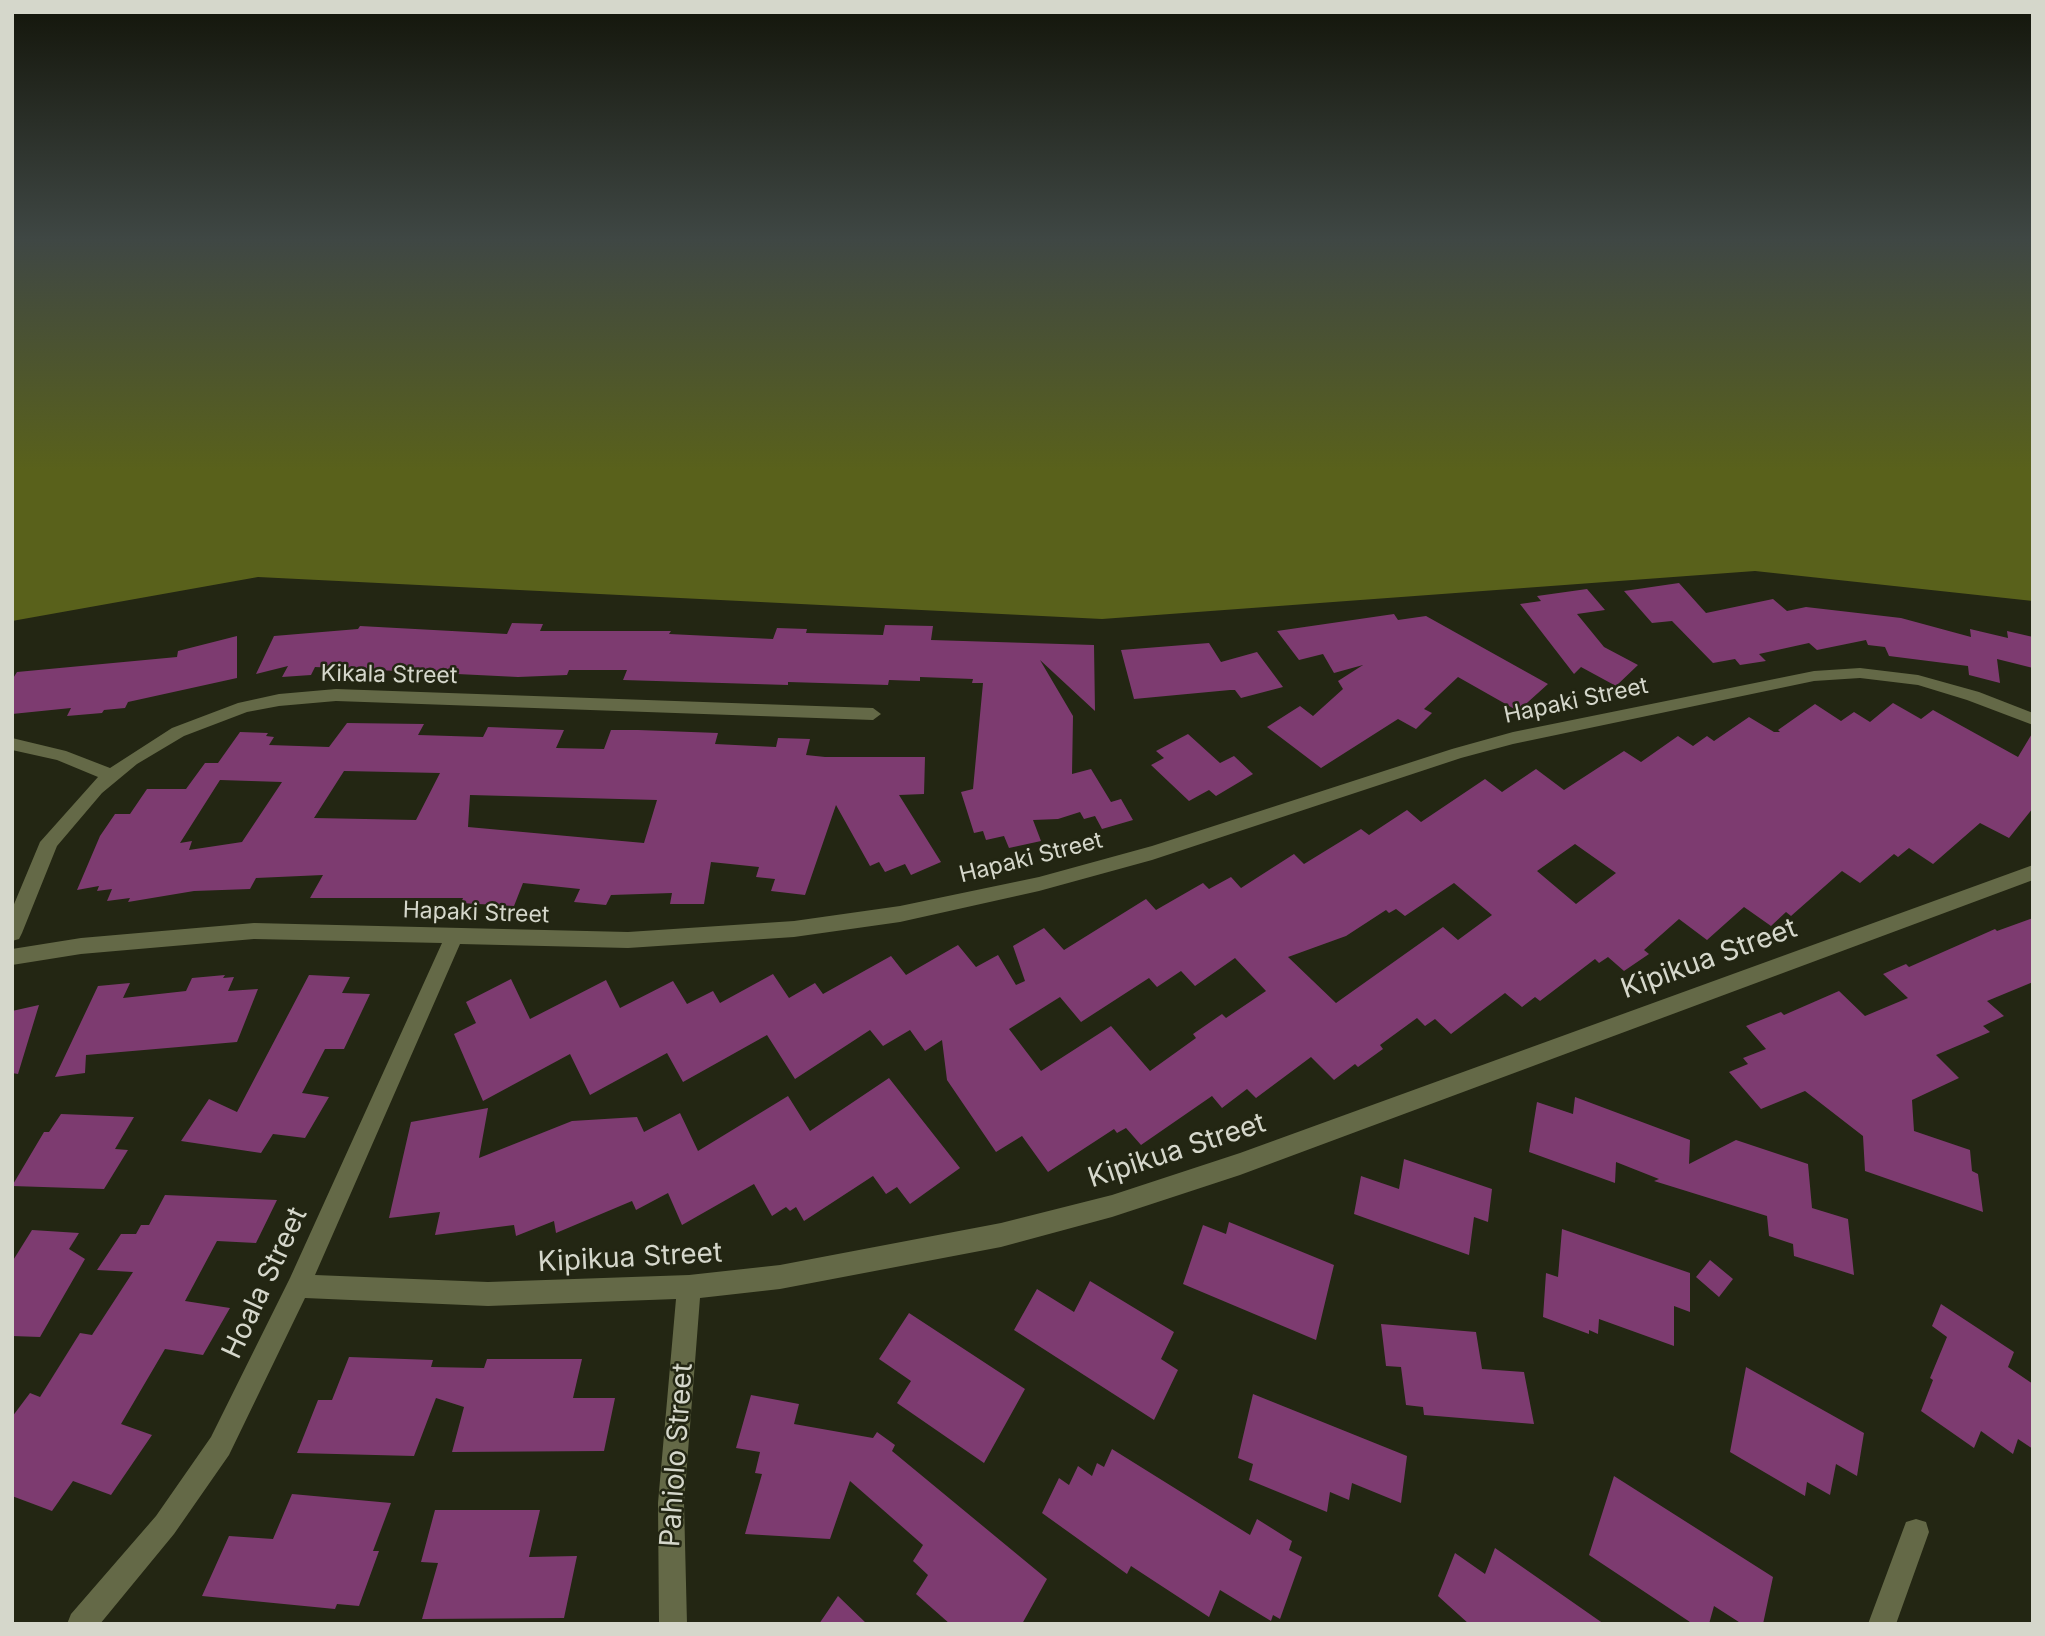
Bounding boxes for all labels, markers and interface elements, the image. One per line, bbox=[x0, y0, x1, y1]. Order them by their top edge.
street label: Kikala Street bbox=[320, 660, 458, 690]
street label: Hapaki Street bbox=[1501, 672, 1651, 730]
street label: Hapaki Street bbox=[956, 827, 1106, 889]
street label: Hapaki Street bbox=[402, 897, 550, 929]
street label: Kipikua Street bbox=[1617, 912, 1801, 1006]
street label: Kipikua Street bbox=[1084, 1107, 1270, 1195]
street label: Hoala Street bbox=[215, 1202, 315, 1364]
street label: Kipikua Street bbox=[537, 1236, 723, 1280]
street label: Pahiolo Street bbox=[654, 1362, 700, 1548]

